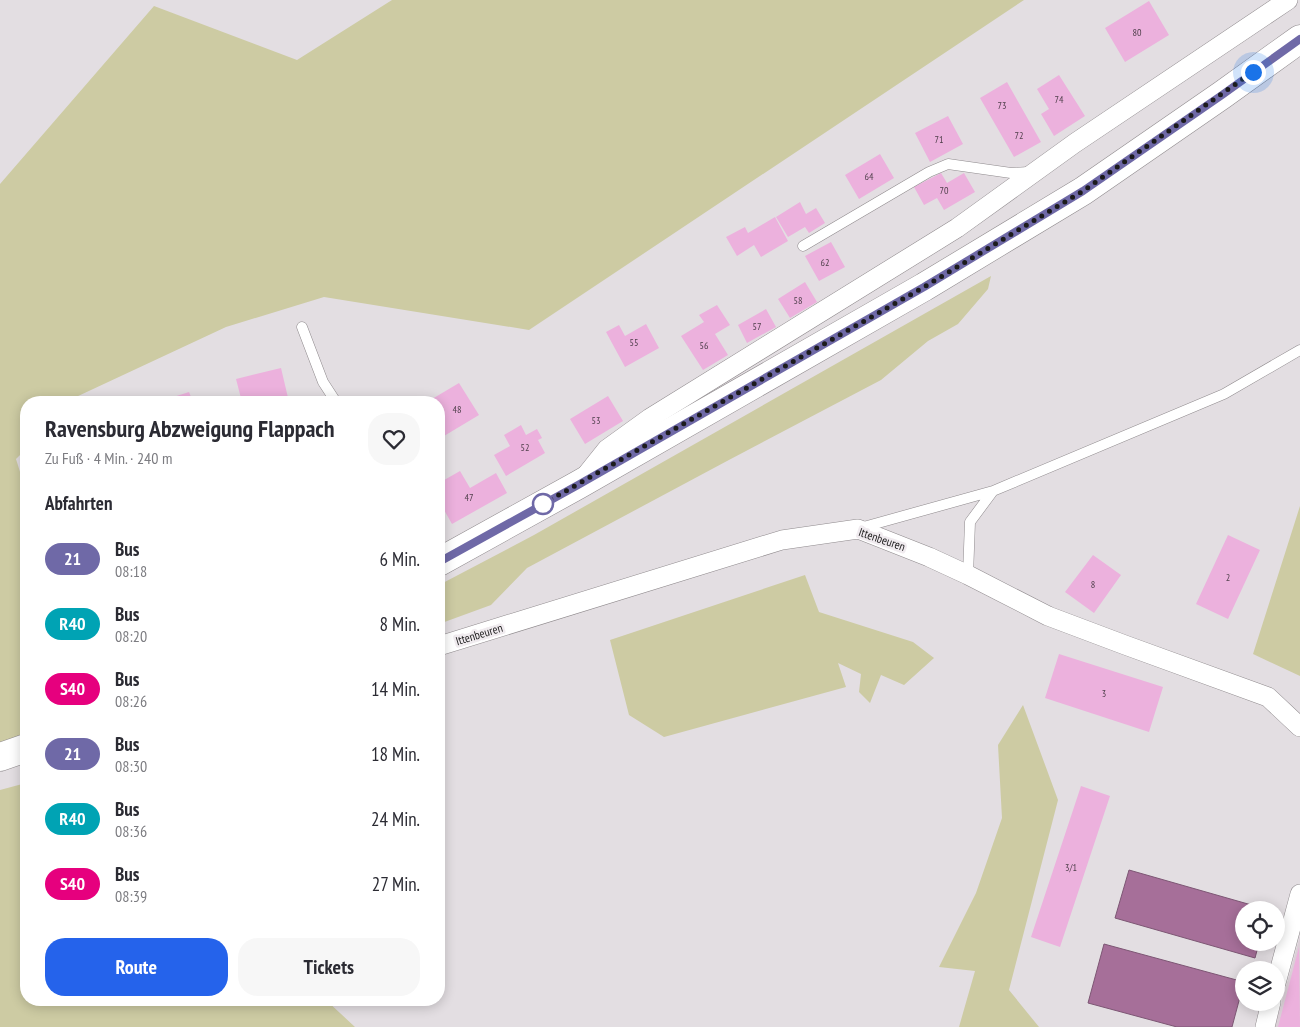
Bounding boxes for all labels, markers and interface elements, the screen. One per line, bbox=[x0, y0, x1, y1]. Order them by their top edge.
house number: 80 bbox=[1133, 26, 1142, 39]
your location bbox=[1241, 60, 1266, 85]
house number: 74 bbox=[1055, 93, 1064, 106]
house number: 73 bbox=[998, 99, 1007, 112]
house number: 72 bbox=[1015, 129, 1024, 142]
house number: 71 bbox=[935, 133, 944, 146]
house number: 64 bbox=[865, 170, 874, 183]
house number: 70 bbox=[940, 184, 949, 197]
house number: 62 bbox=[821, 256, 830, 269]
house number: 58 bbox=[794, 294, 803, 307]
house number: 57 bbox=[753, 320, 762, 333]
house number: 55 bbox=[630, 336, 639, 349]
house number: 56 bbox=[700, 339, 709, 352]
house number: 48 bbox=[453, 403, 462, 416]
text: Ravensburg Abzweigung Flappach bbox=[45, 413, 334, 444]
button: heart bbox=[368, 413, 420, 465]
house number: 53 bbox=[592, 414, 601, 427]
house number: 52 bbox=[521, 441, 530, 454]
text: Zu Fuß · 4 Min. · 240 m bbox=[45, 448, 172, 468]
text: Abfahrten bbox=[45, 491, 112, 515]
house number: 47 bbox=[465, 491, 474, 504]
unlabelled marker bbox=[532, 493, 554, 515]
street label: Ittenbeuren bbox=[857, 524, 907, 554]
text: Bus bbox=[115, 537, 139, 561]
text: 21 bbox=[64, 547, 81, 570]
text: 6 Min. bbox=[379, 547, 420, 571]
text: 08:18 bbox=[115, 561, 147, 581]
house number: 2 bbox=[1226, 571, 1230, 584]
house number: 8 bbox=[1091, 578, 1095, 591]
text: Bus bbox=[115, 602, 139, 626]
text: R40 bbox=[59, 612, 86, 635]
text: 8 Min. bbox=[379, 612, 420, 636]
street label: Ittenbeuren bbox=[454, 620, 504, 648]
text: 08:20 bbox=[115, 626, 147, 646]
text: Bus bbox=[115, 667, 139, 691]
text: S40 bbox=[60, 677, 85, 700]
text: 14 Min. bbox=[371, 677, 420, 701]
house number: 3 bbox=[1102, 687, 1106, 700]
text: 08:26 bbox=[115, 691, 147, 711]
text: Bus bbox=[115, 732, 139, 756]
text: 21 bbox=[64, 742, 81, 765]
text: 18 Min. bbox=[371, 742, 420, 766]
text: 08:30 bbox=[115, 756, 147, 776]
text: Bus bbox=[115, 797, 139, 821]
text: R40 bbox=[59, 807, 86, 830]
text: 24 Min. bbox=[371, 807, 420, 831]
text: 08:36 bbox=[115, 821, 147, 841]
house number: 3/1 bbox=[1065, 861, 1077, 874]
text: Bus bbox=[115, 862, 139, 886]
text: S40 bbox=[60, 872, 85, 895]
text: 27 Min. bbox=[372, 872, 420, 896]
text: 08:39 bbox=[115, 886, 147, 906]
map controls bbox=[1235, 901, 1285, 1011]
button: locate bbox=[1235, 901, 1285, 951]
button: Route bbox=[45, 938, 228, 996]
button: Tickets bbox=[238, 938, 420, 996]
button: layers bbox=[1235, 961, 1285, 1011]

